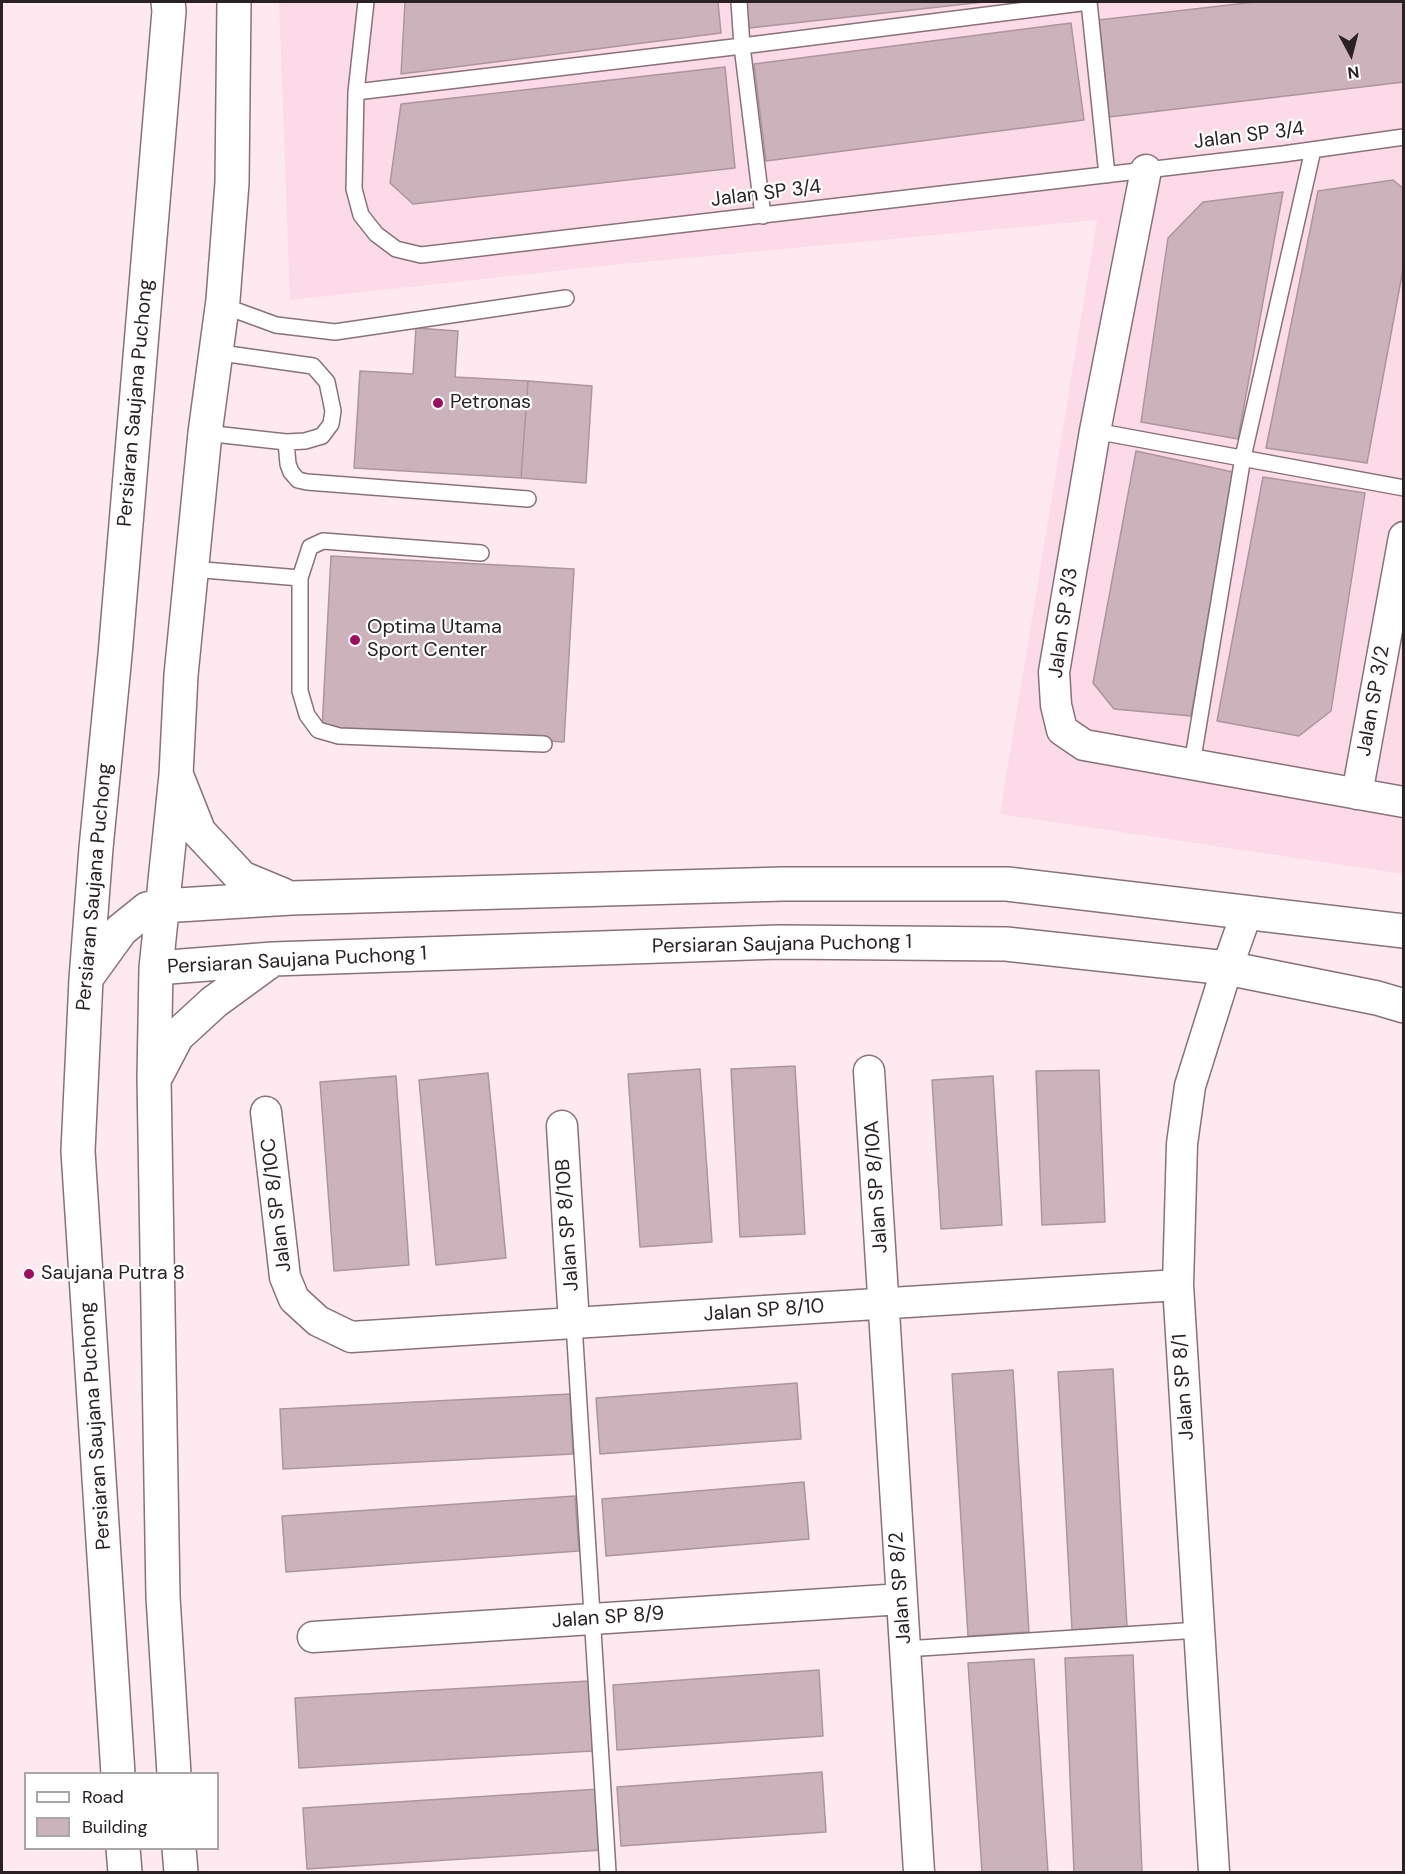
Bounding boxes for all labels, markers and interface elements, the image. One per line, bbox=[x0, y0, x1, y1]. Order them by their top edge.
north arrow bbox=[1321, 24, 1381, 84]
text: N bbox=[1346, 61, 1360, 83]
street label: Jalan SP 3/4 bbox=[1192, 117, 1306, 155]
street label: Jalan SP 3/4 bbox=[709, 175, 823, 213]
street label: Persiaran Saujana Puchong bbox=[113, 278, 159, 528]
place label: Petronas bbox=[450, 391, 531, 415]
marker: Petronas bbox=[431, 396, 445, 410]
street label: Jalan SP 3/3 bbox=[1044, 566, 1084, 680]
place label: Optima Utama Sport Center bbox=[367, 616, 502, 663]
marker: Optima Utama Sport Center bbox=[348, 633, 362, 647]
street label: Jalan SP 3/2 bbox=[1352, 644, 1396, 758]
street label: Persiaran Saujana Puchong bbox=[72, 762, 118, 1012]
street label: Persiaran Saujana Puchong 1 bbox=[652, 931, 912, 959]
street label: Persiaran Saujana Puchong 1 bbox=[167, 942, 427, 980]
street label: Jalan SP 8/10A bbox=[860, 1120, 894, 1254]
street label: Jalan SP 8/10C bbox=[257, 1136, 297, 1274]
street label: Jalan SP 8/10B bbox=[551, 1158, 585, 1292]
place label: Saujana Putra 8 bbox=[41, 1262, 185, 1286]
marker: Saujana Putra 8 bbox=[22, 1267, 36, 1281]
street label: Jalan SP 8/10 bbox=[703, 1295, 825, 1327]
street label: Persiaran Saujana Puchong bbox=[75, 1301, 117, 1551]
street label: Jalan SP 8/1 bbox=[1168, 1333, 1200, 1441]
street label: Jalan SP 8/2 bbox=[885, 1531, 917, 1645]
street label: Jalan SP 8/9 bbox=[551, 1602, 665, 1634]
legend bbox=[24, 1772, 219, 1850]
text: Road bbox=[82, 1785, 124, 1809]
text: Building bbox=[82, 1815, 147, 1839]

